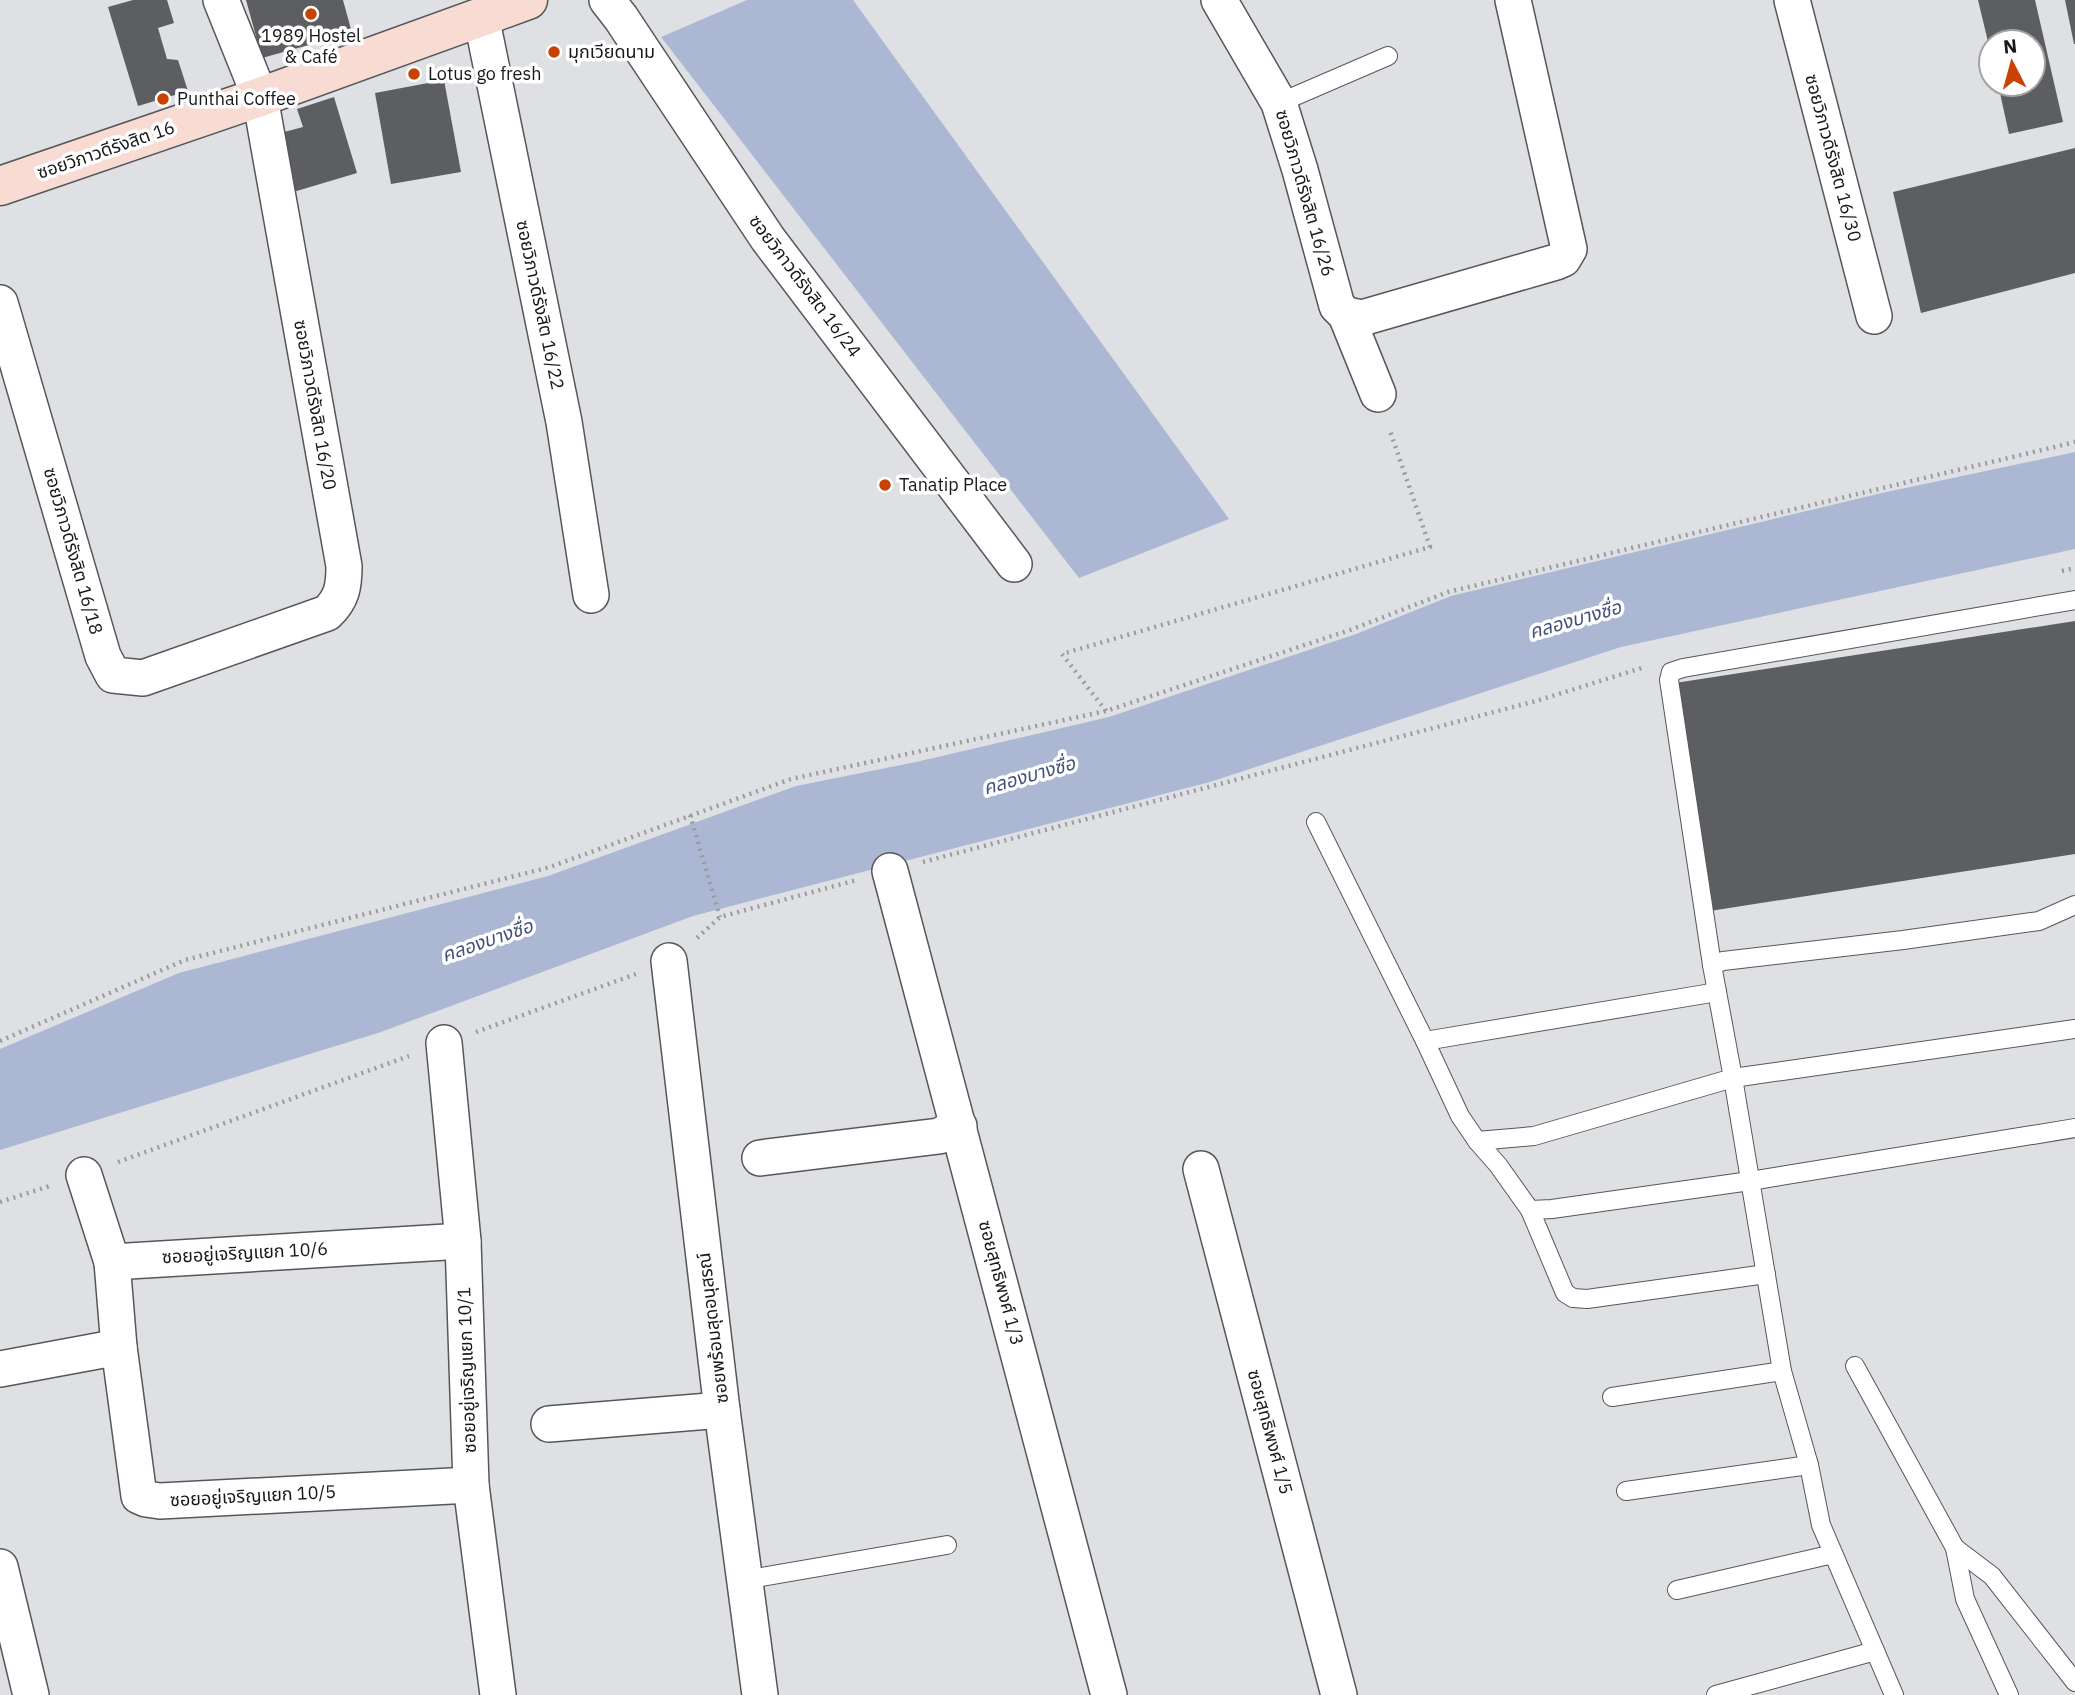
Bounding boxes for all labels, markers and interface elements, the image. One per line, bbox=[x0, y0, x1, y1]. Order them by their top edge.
marker: 1989 Hostel & Café bbox=[303, 6, 319, 22]
place label: 1989 Hostel & Café bbox=[261, 24, 361, 68]
north arrow bbox=[1977, 28, 2047, 98]
text: N bbox=[2002, 33, 2018, 59]
place label: มุกเวียดนาม bbox=[568, 40, 655, 63]
marker: มุกเวียดนาม bbox=[546, 44, 562, 60]
place label: Lotus go fresh bbox=[428, 62, 541, 85]
marker: Lotus go fresh bbox=[406, 66, 422, 82]
street label: ซอยวิภาวดีรังสิต 16/30 bbox=[1800, 72, 1867, 244]
place label: Punthai Coffee bbox=[177, 87, 296, 110]
marker: Punthai Coffee bbox=[155, 91, 171, 107]
street label: ซอยวิภาวดีรังสิต 16/26 bbox=[1271, 107, 1340, 279]
street label: ซอยวิภาวดีรังสิต 16 bbox=[34, 115, 178, 184]
street label: ซอยวิภาวดีรังสิต 16/24 bbox=[744, 210, 867, 362]
street label: ซอยวิภาวดีรังสิต 16/22 bbox=[511, 218, 570, 392]
street label: ซอยวิภาวดีรังสิต 16/20 bbox=[289, 318, 342, 492]
street label: ซอยวิภาวดีรังสิต 16/18 bbox=[39, 465, 108, 637]
place label: Tanatip Place bbox=[899, 473, 1007, 496]
marker: Tanatip Place bbox=[877, 477, 893, 493]
water label: คลองบางซื่อ bbox=[1526, 593, 1625, 644]
water label: คลองบางซื่อ bbox=[980, 749, 1079, 800]
water label: คลองบางซื่อ bbox=[438, 912, 537, 967]
street label: ซอยสุทธิพงศ์ 1/3 bbox=[974, 1218, 1029, 1348]
street label: ซอยอยู่เจริญแยก 10/6 bbox=[161, 1237, 329, 1269]
street label: ซอยพร้อมสุดอนุสรณ์ bbox=[692, 1251, 733, 1405]
street label: ซอยอยู่เจริญแยก 10/1 bbox=[452, 1286, 482, 1454]
street label: ซอยสุทธิพงศ์ 1/5 bbox=[1243, 1367, 1298, 1497]
street label: ซอยอยู่เจริญแยก 10/5 bbox=[169, 1480, 337, 1512]

